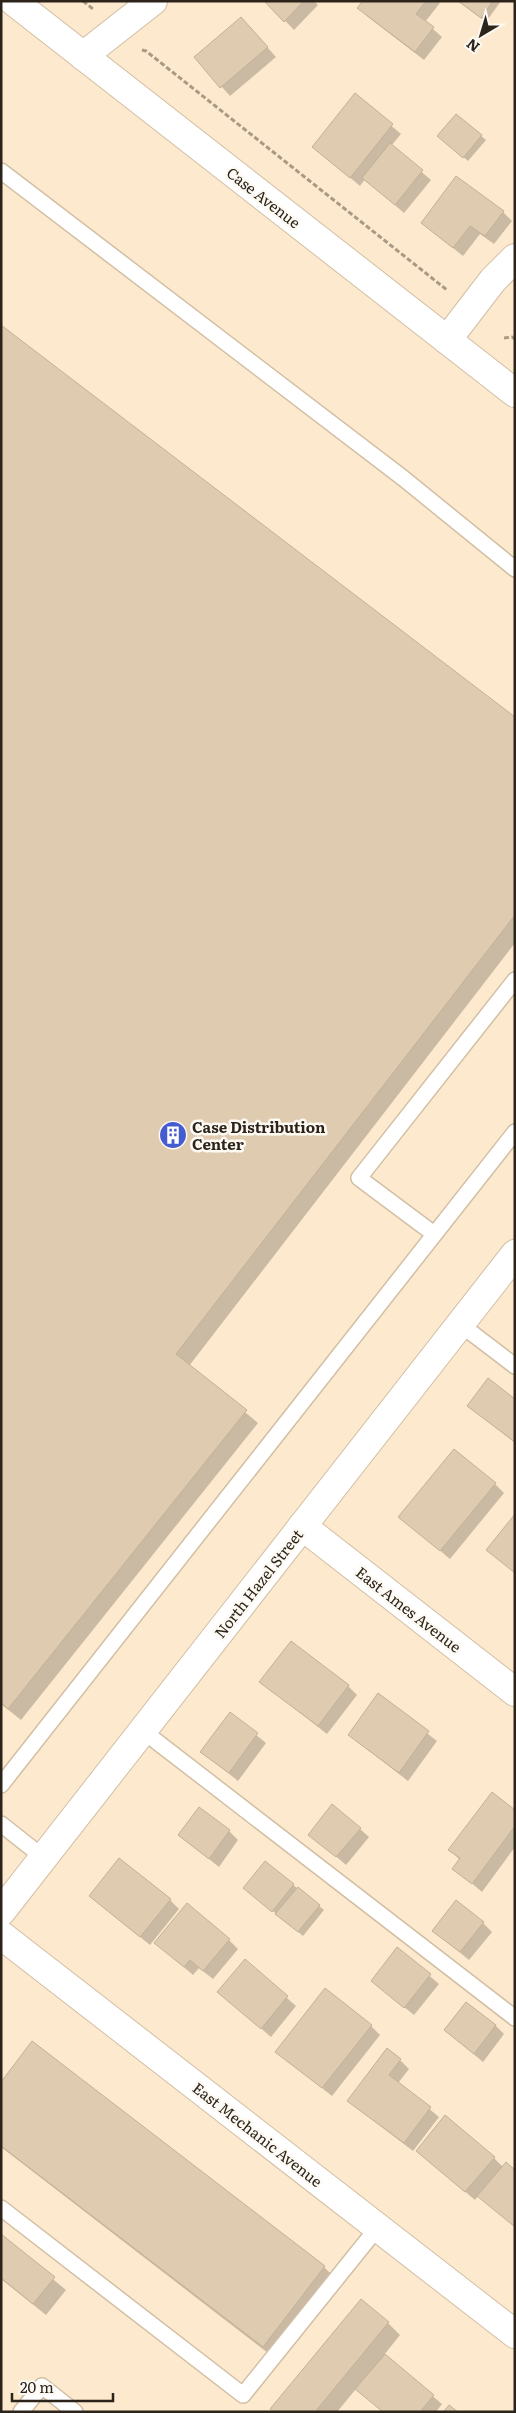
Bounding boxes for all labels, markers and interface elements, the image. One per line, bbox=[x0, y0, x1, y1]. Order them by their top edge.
north arrow bbox=[456, 10, 506, 60]
text: N bbox=[461, 34, 483, 58]
street label: Case Avenue bbox=[222, 161, 306, 233]
place label: Case Distribution Center bbox=[192, 1115, 326, 1155]
building icon: Case Distribution Center bbox=[158, 1120, 188, 1150]
street label: North Hazel Street bbox=[208, 1524, 308, 1642]
street label: East Ames Avenue bbox=[351, 1560, 467, 1658]
street label: East Mechanic Avenue bbox=[188, 2076, 328, 2192]
scale bar bbox=[12, 2370, 114, 2402]
text: 20 m bbox=[20, 2375, 54, 2398]

